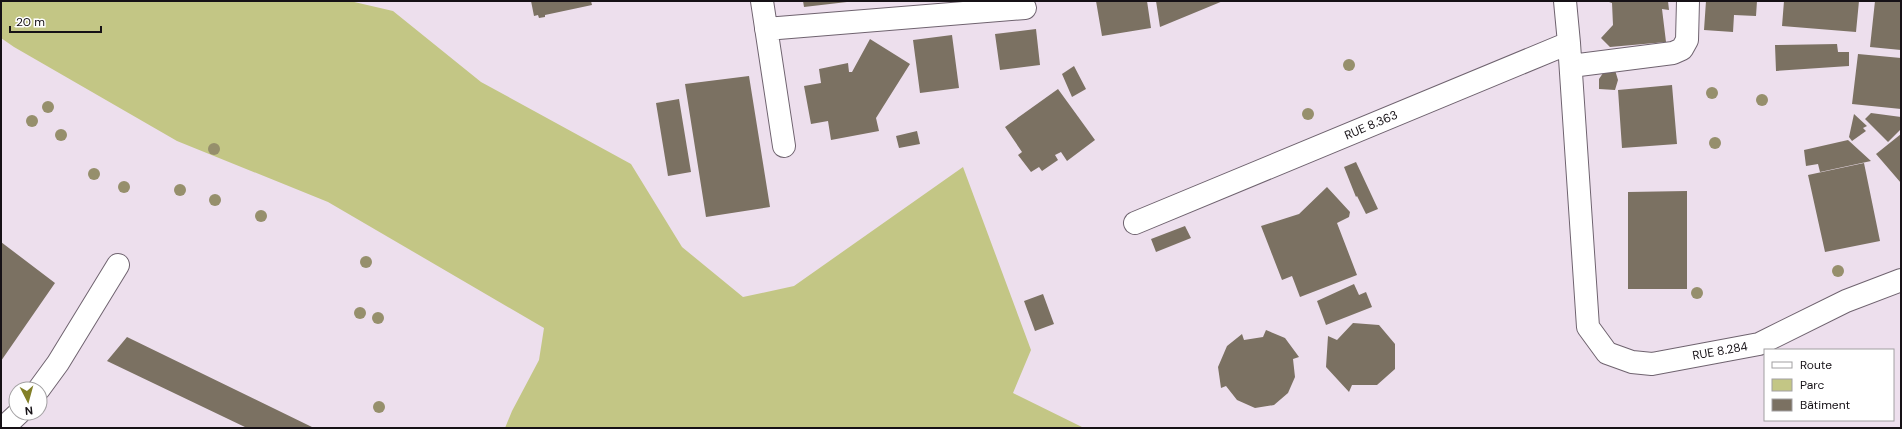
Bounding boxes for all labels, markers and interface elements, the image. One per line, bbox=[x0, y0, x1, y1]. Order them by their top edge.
scale bar bbox=[10, 8, 101, 34]
text: 20 m bbox=[16, 14, 45, 30]
street label: RUE 8.363 bbox=[1342, 107, 1400, 143]
street label: RUE 8.284 bbox=[1691, 338, 1749, 364]
legend bbox=[1764, 349, 1894, 421]
text: Route bbox=[1800, 357, 1832, 373]
text: Parc bbox=[1800, 377, 1824, 393]
north arrow bbox=[8, 381, 48, 421]
text: Bâtiment bbox=[1800, 397, 1851, 413]
text: N bbox=[24, 404, 34, 418]

